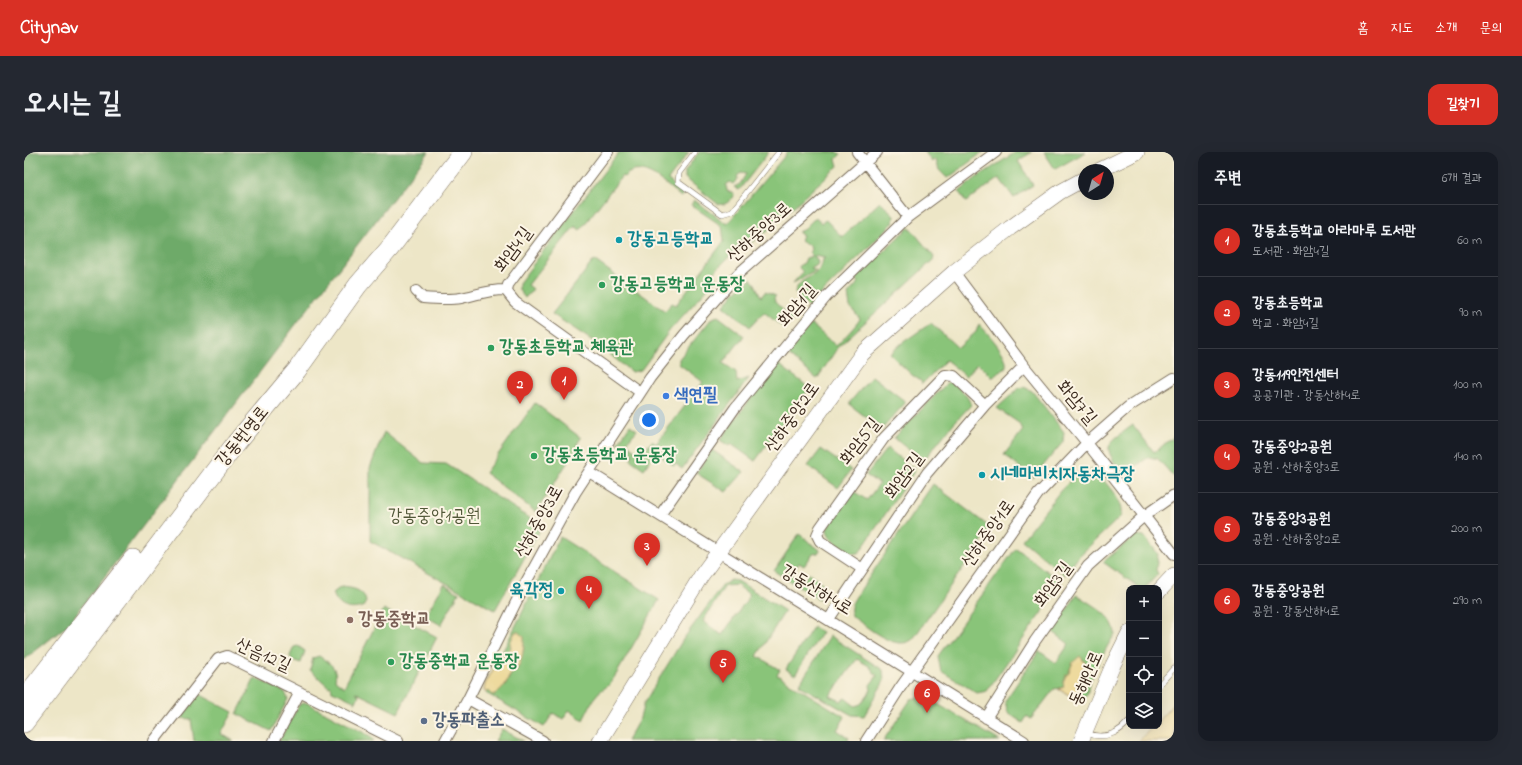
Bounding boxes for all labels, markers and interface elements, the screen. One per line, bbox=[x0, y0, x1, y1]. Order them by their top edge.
text: Citynav bbox=[20, 15, 78, 42]
text: 홈 bbox=[1357, 18, 1368, 39]
text: 지도 bbox=[1390, 18, 1413, 39]
text: 소개 bbox=[1435, 18, 1457, 39]
text: 문의 bbox=[1479, 18, 1502, 39]
text: 오시는 길 bbox=[24, 84, 121, 125]
button: 길찾기 bbox=[1428, 84, 1498, 125]
north arrow bbox=[1078, 164, 1114, 200]
text: 주변 bbox=[1214, 166, 1241, 191]
text: 6개 결과 bbox=[1442, 169, 1482, 188]
street label: 산하중앙3로 bbox=[722, 197, 798, 269]
text: 강동초등학교 아라마루 도서관 bbox=[1252, 220, 1416, 242]
street label: 화암4길 bbox=[489, 221, 540, 278]
place label: 강동고등학교 bbox=[627, 227, 714, 253]
text: 1 bbox=[1225, 231, 1229, 250]
text: 60 m bbox=[1457, 231, 1482, 250]
marker: 강동고등학교 bbox=[614, 235, 624, 245]
text: 도서관 · 화암4길 bbox=[1252, 242, 1329, 261]
place label: 강동고등학교 운동장 bbox=[610, 272, 745, 298]
street label: 화암1길 bbox=[772, 278, 824, 333]
marker: 강동고등학교 운동장 bbox=[597, 280, 607, 290]
text: 강동초등학교 bbox=[1252, 292, 1324, 314]
text: 2 bbox=[1224, 303, 1230, 322]
text: 90 m bbox=[1459, 303, 1482, 322]
text: 학교 · 화암4길 bbox=[1252, 314, 1319, 333]
place label: 강동초등학교 체육관 bbox=[499, 335, 634, 361]
marker: 강동초등학교 체육관 bbox=[486, 343, 496, 353]
text: 강동119안전센터 bbox=[1252, 364, 1338, 386]
pin: 1 bbox=[551, 367, 577, 400]
pin: 2 bbox=[507, 371, 533, 404]
street label: 화암7길 bbox=[1050, 375, 1103, 431]
text: 3 bbox=[1224, 375, 1230, 394]
text: 100 m bbox=[1453, 375, 1482, 394]
street label: 산하중앙2로 bbox=[759, 377, 827, 459]
place label: 색연필 bbox=[673, 383, 718, 409]
text: 공공기관 · 강동산하4로 bbox=[1252, 386, 1361, 405]
marker: 색연필 bbox=[661, 391, 671, 401]
street label: 강동번영로 bbox=[210, 401, 276, 473]
your location bbox=[639, 410, 659, 430]
street label: 화암5길 bbox=[834, 412, 888, 471]
text: 강동중앙2공원 bbox=[1252, 436, 1332, 458]
place label: 강동초등학교 운동장 bbox=[542, 443, 677, 469]
street label: 화암2길 bbox=[879, 447, 931, 505]
text: 4 bbox=[1224, 447, 1230, 466]
text: 140 m bbox=[1454, 447, 1482, 466]
marker: 강동초등학교 운동장 bbox=[529, 451, 539, 461]
text: 공원 · 산하중앙3로 bbox=[1252, 458, 1340, 477]
place label: 시네마비치자동차극장 bbox=[990, 462, 1135, 488]
marker: 시네마비치자동차극장 bbox=[977, 470, 987, 480]
street label: 산하중앙3로 bbox=[509, 481, 571, 563]
street label: 산하중앙1로 bbox=[956, 495, 1022, 573]
park label: 강동중앙1공원 bbox=[388, 504, 480, 530]
text: 강동중앙3공원 bbox=[1252, 508, 1331, 530]
text: 5 bbox=[1223, 519, 1231, 538]
text: 200 m bbox=[1451, 519, 1482, 538]
text: 공원 · 산하중앙2로 bbox=[1252, 530, 1341, 549]
pin: 3 bbox=[634, 533, 660, 566]
street label: 화암3길 bbox=[1029, 556, 1080, 613]
street label: 강동산하4로 bbox=[775, 559, 857, 623]
pin: 4 bbox=[576, 576, 602, 609]
place label: 육각정 bbox=[510, 578, 553, 604]
text: 강동중앙공원 bbox=[1252, 580, 1324, 602]
map controls bbox=[1126, 585, 1162, 729]
button: + bbox=[1126, 585, 1162, 621]
marker: 육각정 bbox=[556, 586, 566, 596]
text: 6 bbox=[1224, 591, 1230, 610]
text: 290 m bbox=[1453, 591, 1482, 610]
text: 공원 · 강동산하4로 bbox=[1252, 602, 1340, 621]
place label: 강동중학교 bbox=[358, 607, 430, 633]
marker: 강동중학교 bbox=[345, 615, 355, 625]
button: − bbox=[1126, 621, 1162, 657]
street label: 산음12길 bbox=[231, 632, 295, 680]
street label: 동해안로 bbox=[1063, 647, 1111, 711]
place label: 강동중학교 운동장 bbox=[399, 649, 520, 675]
pin: 5 bbox=[710, 650, 736, 683]
marker: 강동중학교 운동장 bbox=[386, 657, 396, 667]
button: locate bbox=[1126, 657, 1162, 693]
pin: 6 bbox=[914, 680, 940, 713]
button: layers bbox=[1126, 693, 1162, 729]
place label: 강동파출소 bbox=[432, 708, 504, 734]
marker: 강동파출소 bbox=[419, 716, 429, 726]

